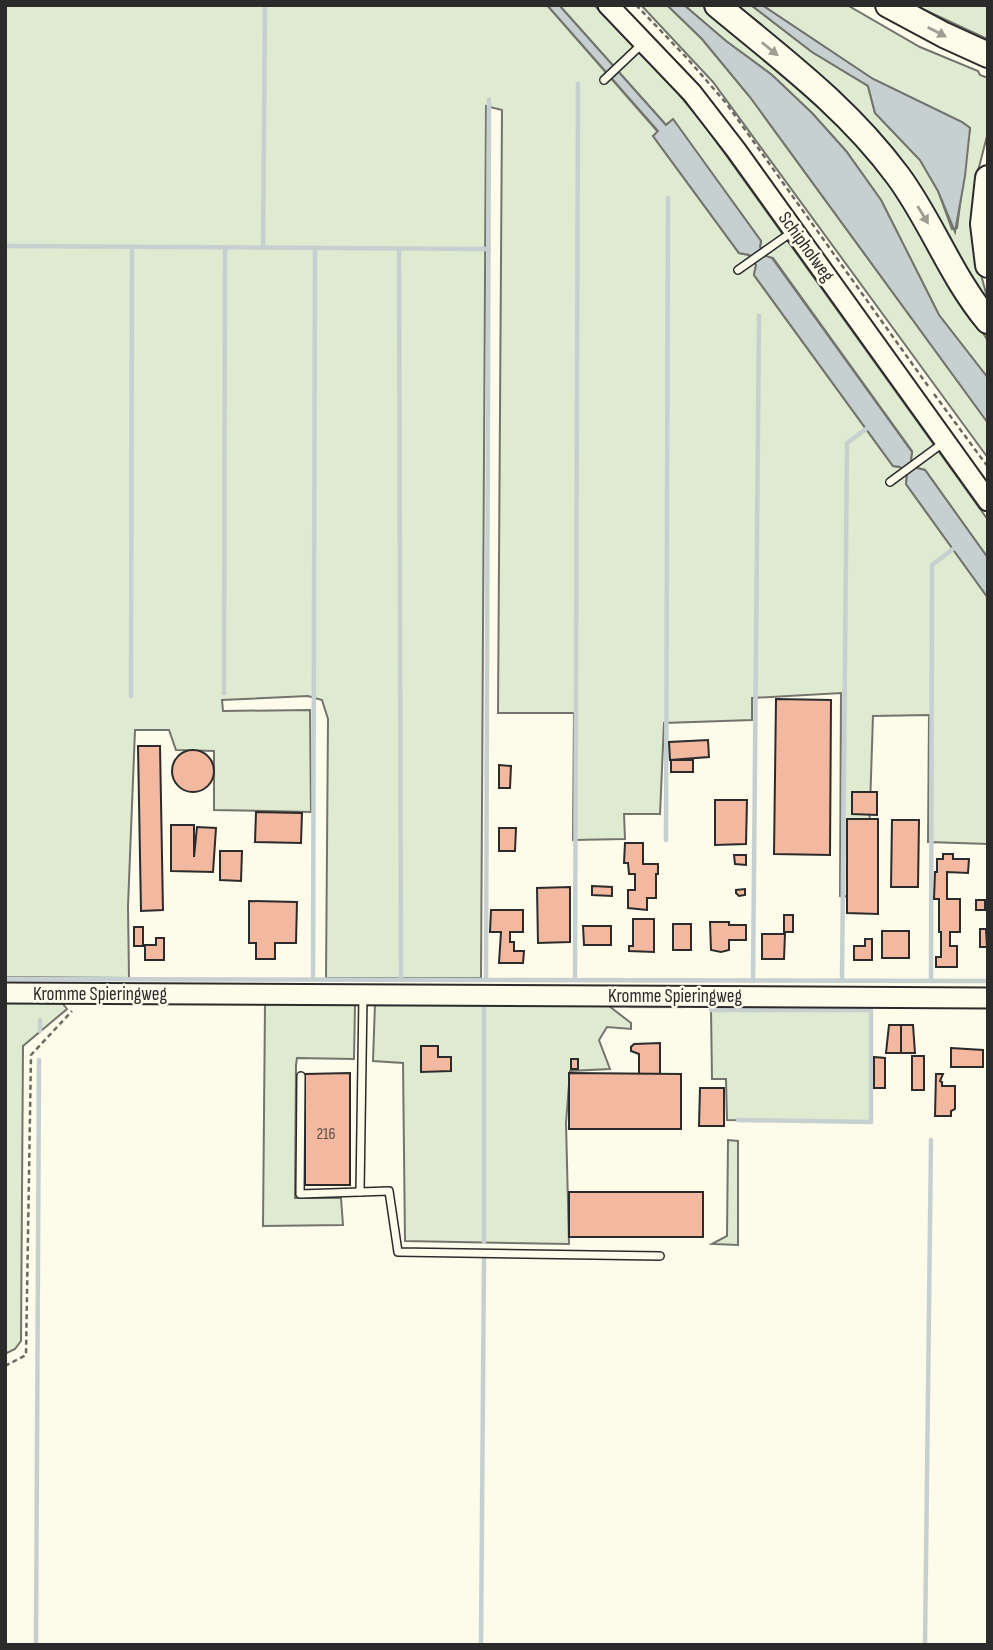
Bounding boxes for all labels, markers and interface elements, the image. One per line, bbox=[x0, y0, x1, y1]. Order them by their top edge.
one-way arrow bbox=[927, 26, 947, 37]
one-way arrow bbox=[760, 41, 778, 56]
one-way arrow bbox=[916, 206, 929, 225]
street label: Schipholweg bbox=[773, 208, 839, 287]
street label: Kromme Spieringweg bbox=[33, 983, 167, 1006]
street label: Kromme Spieringweg bbox=[608, 985, 742, 1008]
house number: 216 bbox=[316, 1125, 336, 1144]

